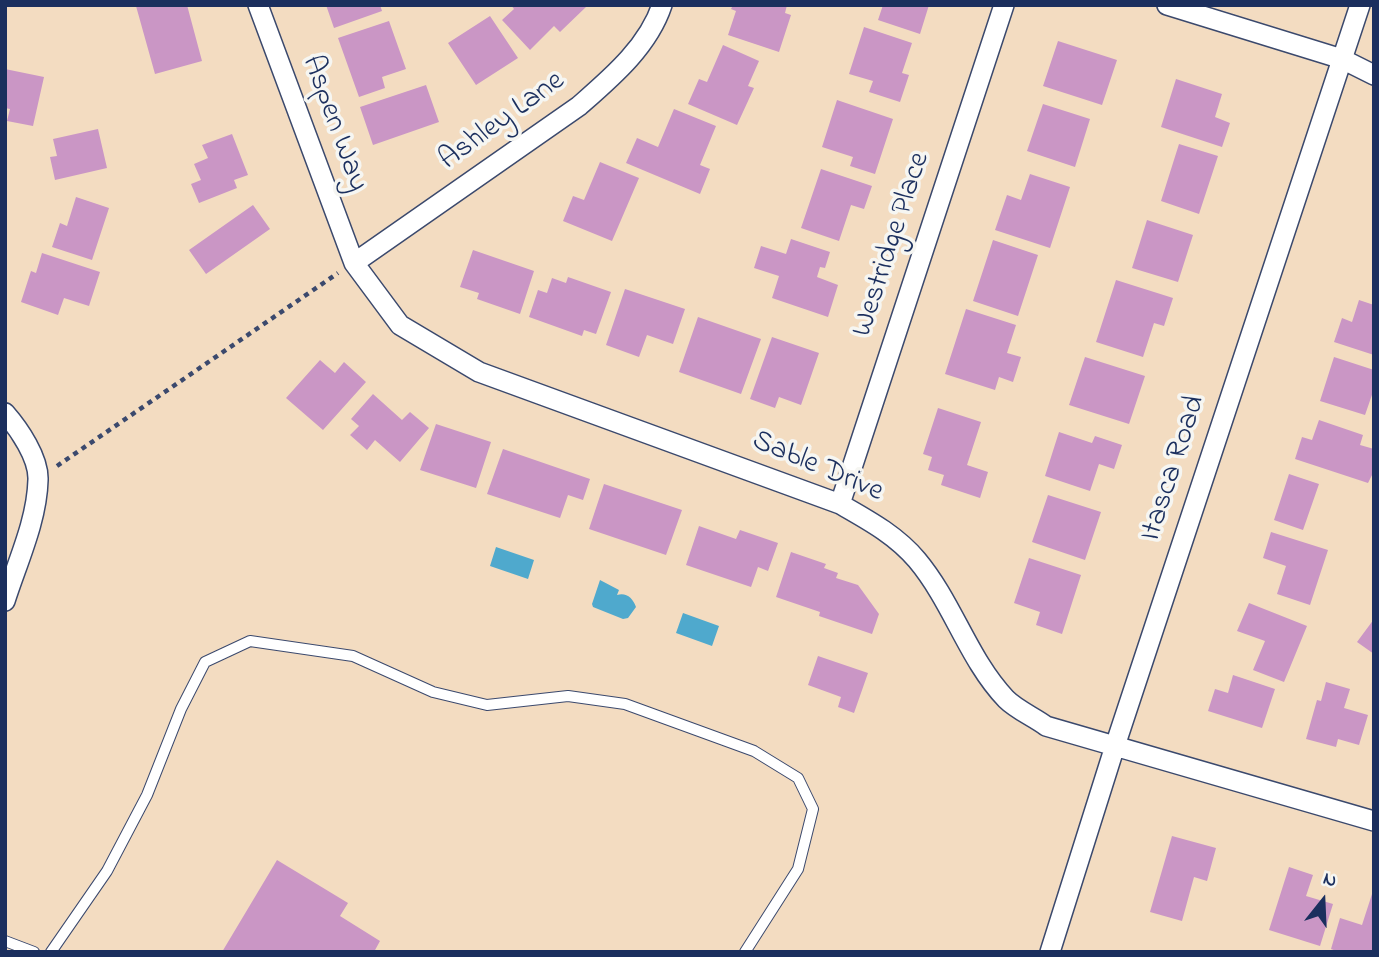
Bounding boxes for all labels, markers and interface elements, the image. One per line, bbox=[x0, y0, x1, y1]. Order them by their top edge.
street label: Aspen Way bbox=[292, 51, 374, 197]
street label: Ashley Lane bbox=[433, 64, 573, 180]
street label: Westridge Place bbox=[846, 148, 940, 342]
street label: Itasca Road bbox=[1135, 392, 1215, 546]
street label: Sable Drive bbox=[746, 424, 888, 512]
north arrow bbox=[1288, 866, 1358, 936]
text: N bbox=[1319, 866, 1340, 895]

